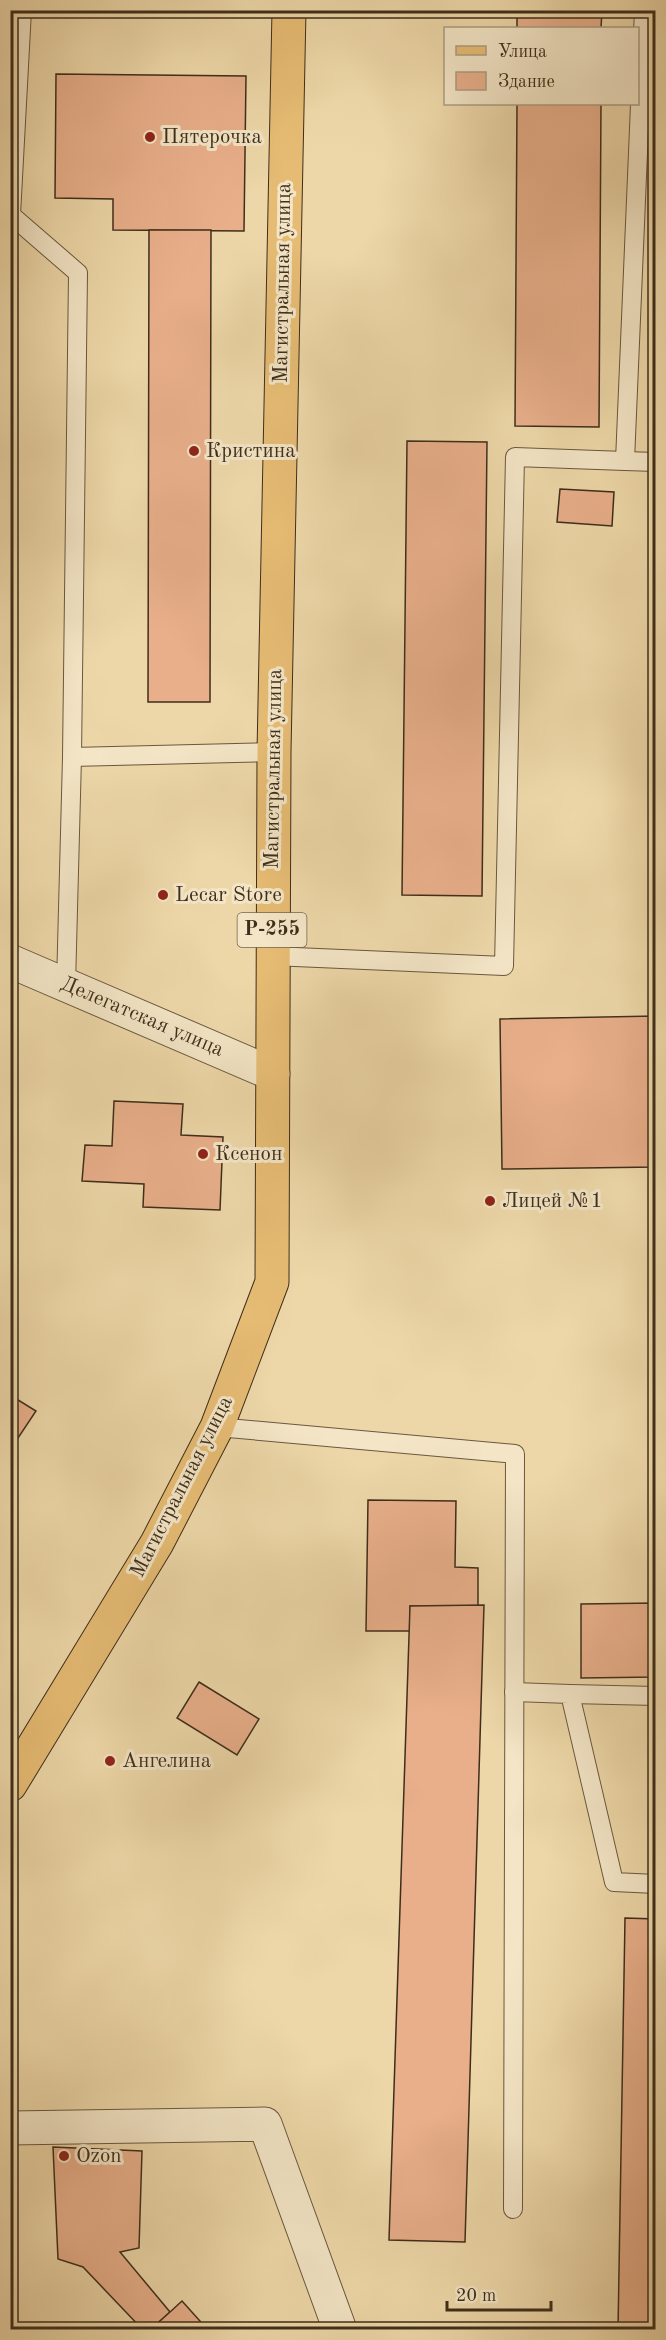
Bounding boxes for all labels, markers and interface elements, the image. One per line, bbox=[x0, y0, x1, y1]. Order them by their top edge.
legend bbox=[444, 27, 639, 105]
text: Улица bbox=[498, 43, 547, 61]
text: Здание bbox=[498, 73, 555, 91]
place label: Пятерочка bbox=[162, 127, 262, 148]
marker: Пятерочка bbox=[143, 130, 157, 144]
street label: Магистральная улица bbox=[271, 183, 295, 383]
place label: Кристина bbox=[206, 441, 296, 462]
marker: Кристина bbox=[187, 444, 201, 458]
street label: Магистральная улица bbox=[262, 669, 286, 869]
place label: Lecar Store bbox=[175, 885, 282, 906]
marker: Lecar Store bbox=[156, 888, 170, 902]
road number: Р-255 bbox=[238, 913, 306, 947]
street label: Делегатская улица bbox=[57, 973, 227, 1061]
place label: Ксенон bbox=[215, 1144, 283, 1165]
marker: Ксенон bbox=[196, 1147, 210, 1161]
place label: Лицей №1 bbox=[502, 1191, 603, 1212]
marker: Лицей №1 bbox=[483, 1194, 497, 1208]
street label: Магистральная улица bbox=[127, 1393, 237, 1581]
place label: Ангелина bbox=[122, 1751, 211, 1772]
marker: Ангелина bbox=[103, 1754, 117, 1768]
place label: Ozon bbox=[76, 2146, 122, 2167]
marker: Ozon bbox=[57, 2149, 71, 2163]
scale bar bbox=[447, 2274, 550, 2312]
text: 20 m bbox=[456, 2287, 496, 2305]

